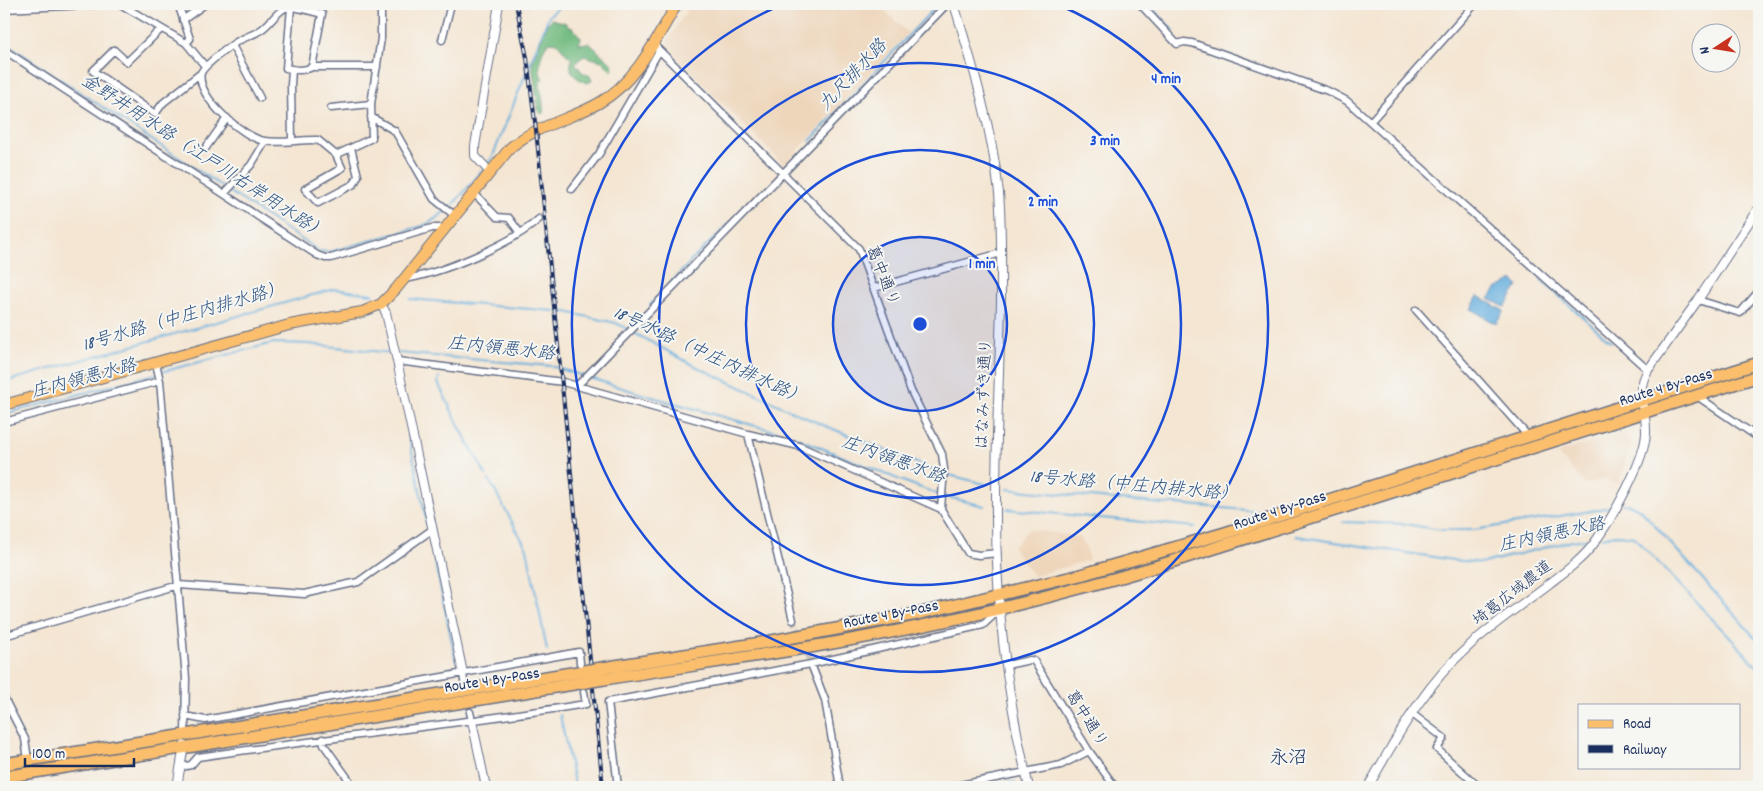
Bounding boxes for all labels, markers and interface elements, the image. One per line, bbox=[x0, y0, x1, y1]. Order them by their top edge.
north arrow bbox=[1690, 22, 1740, 72]
water label: 九尺排水路 bbox=[814, 34, 895, 117]
text: N bbox=[1695, 45, 1716, 56]
water label: 金野井用水路（江戸川右岸用水路） bbox=[75, 69, 331, 247]
text: 4 min bbox=[1151, 69, 1181, 91]
text: 3 min bbox=[1090, 131, 1120, 153]
text: 2 min bbox=[1028, 192, 1058, 214]
street label: 葛中通り bbox=[859, 242, 905, 310]
text: 1 min bbox=[969, 254, 995, 276]
water label: 18号水路（中庄内排水路） bbox=[80, 277, 288, 359]
water label: 18号水路（中庄内排水路） bbox=[609, 301, 809, 413]
centre of rings bbox=[911, 315, 929, 333]
water label: 庄内領悪水路 bbox=[446, 332, 557, 368]
street label: はなみずき通り bbox=[972, 338, 998, 450]
water label: 庄内領悪水路 bbox=[29, 354, 140, 406]
street label: Route 4 By-Pass bbox=[1616, 363, 1716, 413]
water label: 庄内領悪水路 bbox=[838, 431, 949, 492]
water label: 18号水路（中庄内排水路） bbox=[1029, 465, 1239, 509]
street label: Route 4 By-Pass bbox=[1231, 485, 1330, 537]
water label: 庄内領悪水路 bbox=[1497, 512, 1608, 559]
street label: 埼葛広域農道 bbox=[1468, 555, 1558, 633]
street label: Route 4 By-Pass bbox=[841, 594, 941, 635]
street label: Route 4 By-Pass bbox=[443, 662, 542, 700]
street label: 葛中通り bbox=[1059, 686, 1113, 752]
legend bbox=[1578, 704, 1740, 768]
text: Road bbox=[1623, 714, 1651, 736]
scale bar bbox=[25, 736, 134, 768]
text: Railway bbox=[1623, 740, 1667, 762]
text: 100 m bbox=[32, 744, 65, 766]
district label: 永沼 bbox=[1269, 746, 1307, 773]

